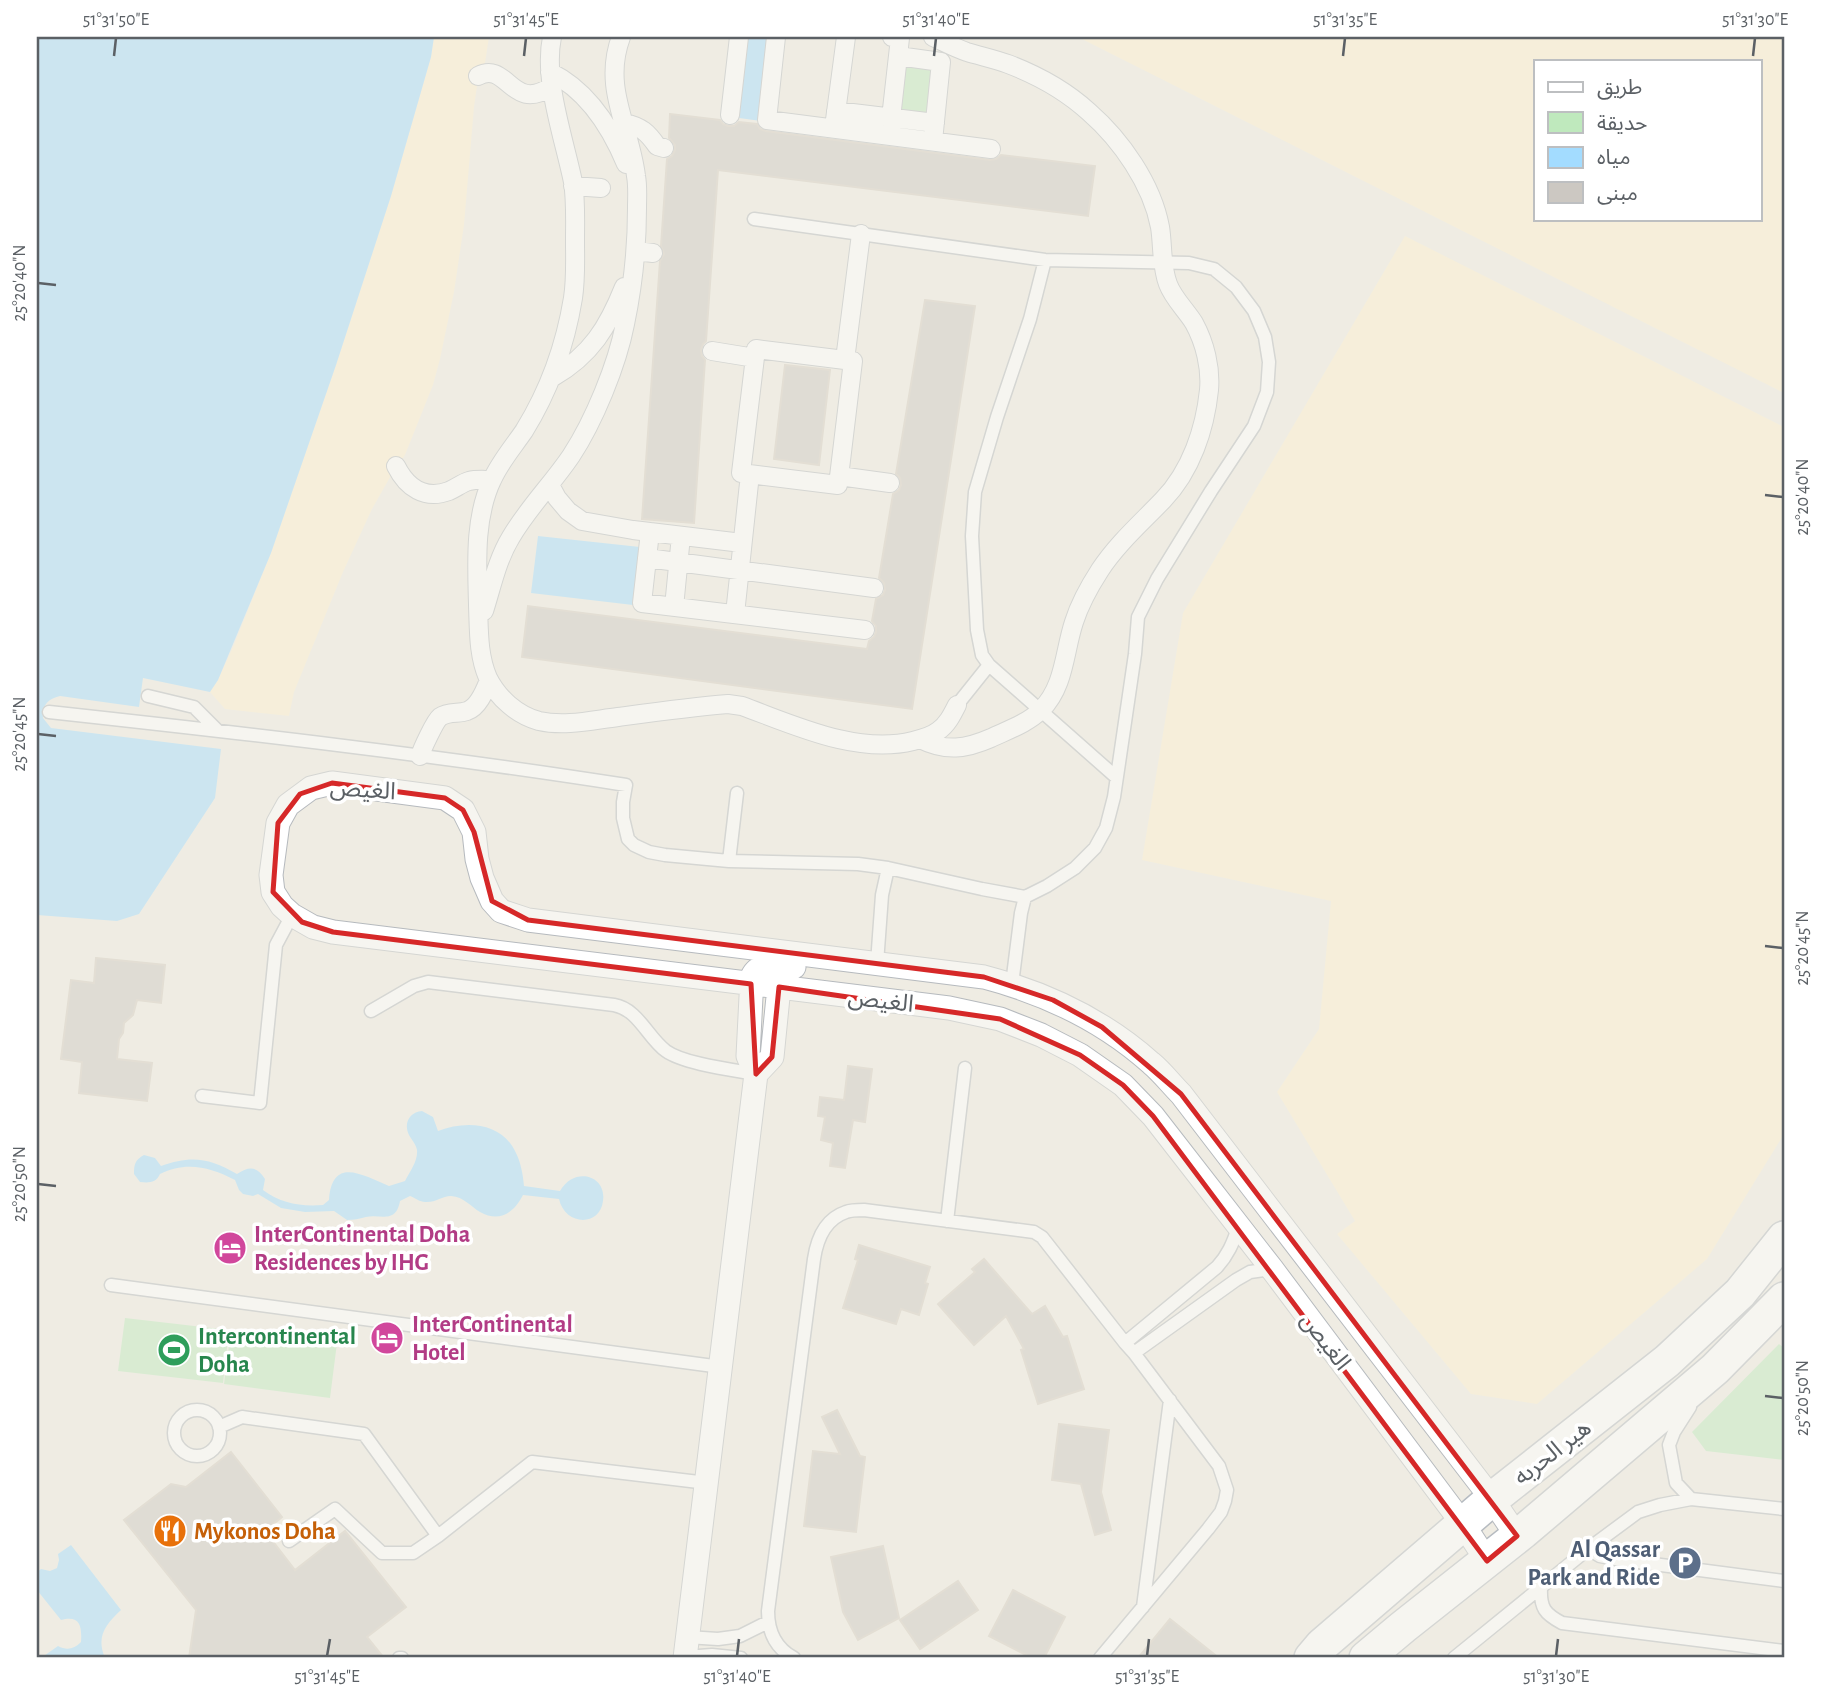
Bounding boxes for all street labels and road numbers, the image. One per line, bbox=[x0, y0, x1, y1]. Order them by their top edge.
street label: الغيص bbox=[329, 776, 397, 804]
street label: الغيص bbox=[847, 985, 915, 1017]
street label: الغيص bbox=[1296, 1308, 1355, 1375]
street label: هير الحربه bbox=[1510, 1416, 1596, 1491]

